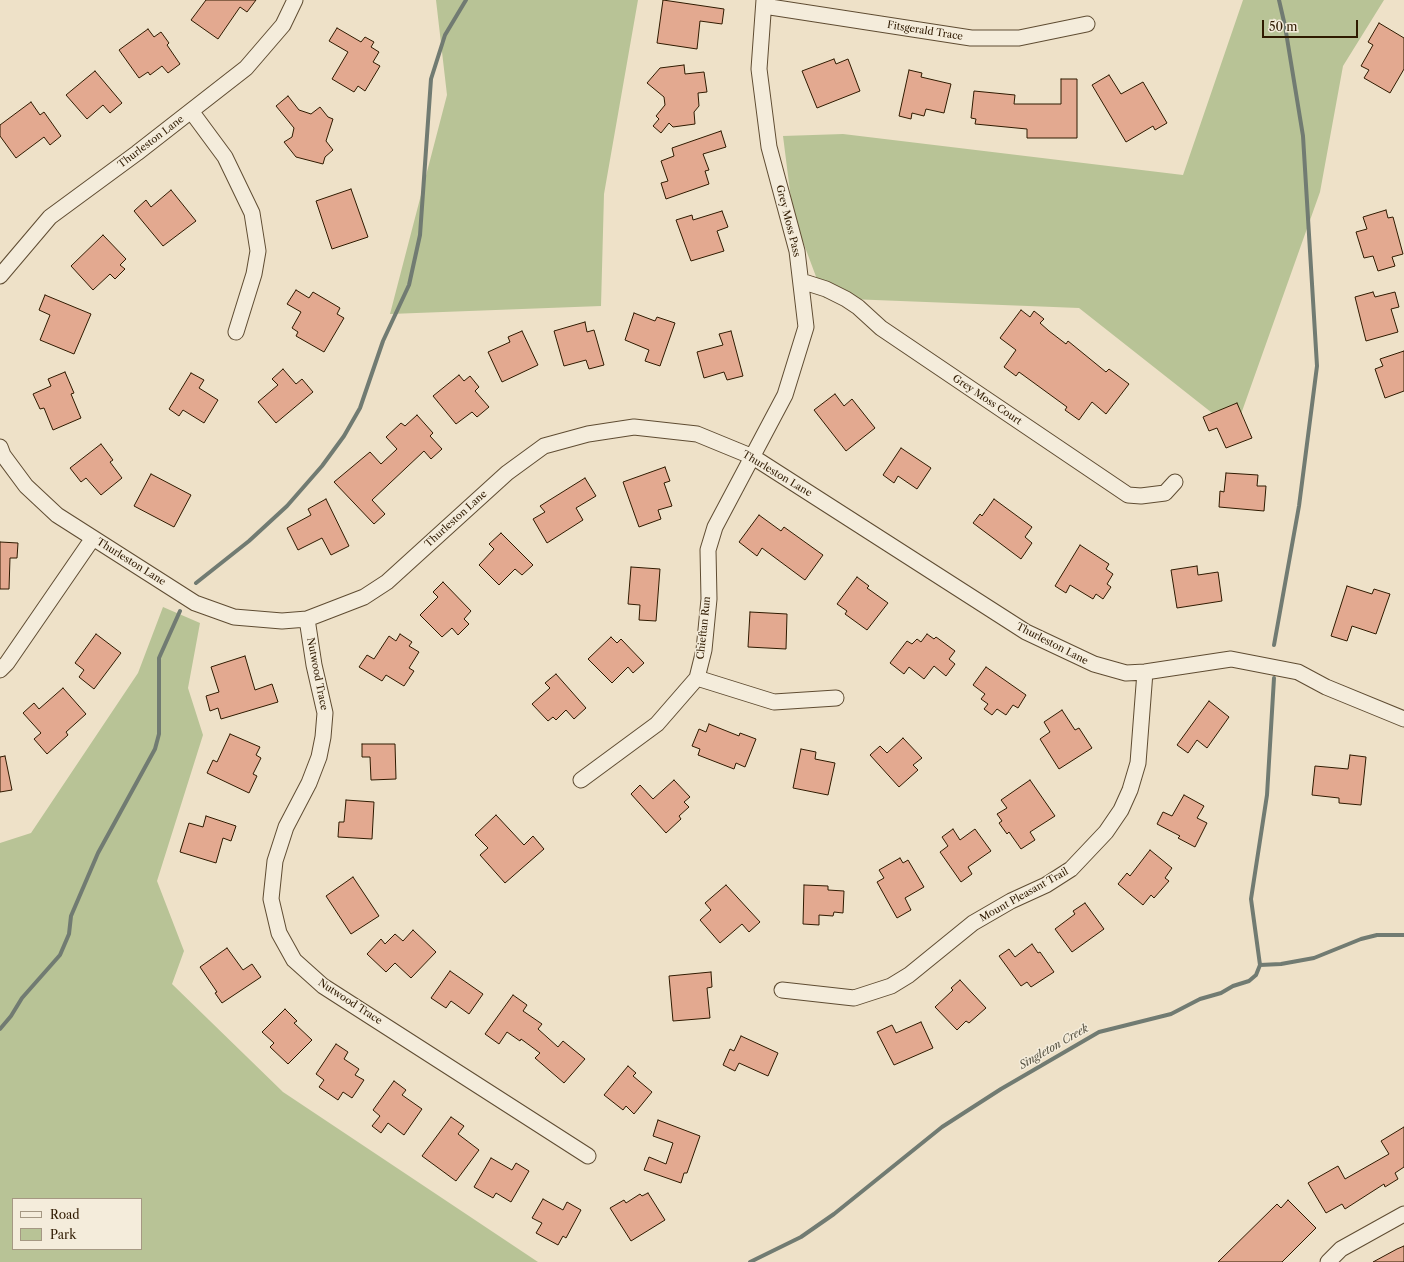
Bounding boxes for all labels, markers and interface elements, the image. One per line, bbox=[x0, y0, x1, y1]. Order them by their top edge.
scale bar bbox=[1264, 12, 1360, 38]
street label: Fitsgerald Trace bbox=[886, 19, 964, 43]
text: 50 m bbox=[1269, 19, 1298, 34]
street label: Thurleston Lane bbox=[116, 113, 186, 171]
street label: Grey Moss Pass bbox=[773, 184, 803, 258]
street label: Grey Moss Court bbox=[950, 372, 1024, 428]
street label: Thurleston Lane bbox=[740, 448, 814, 500]
street label: Thurleston Lane bbox=[423, 488, 489, 550]
street label: Thurleston Lane bbox=[94, 536, 168, 588]
street label: Chieftan Run bbox=[695, 596, 713, 660]
street label: Thurleston Lane bbox=[1014, 621, 1090, 667]
street label: Nutwood Trace bbox=[304, 637, 330, 711]
street label: Mount Pleasant Trail bbox=[978, 866, 1070, 924]
street label: Nutwood Trace bbox=[316, 977, 384, 1027]
water label: Singleton Creek bbox=[1017, 1022, 1091, 1072]
legend bbox=[12, 1198, 142, 1250]
text: Road bbox=[50, 1207, 80, 1222]
text: Park bbox=[50, 1227, 76, 1242]

